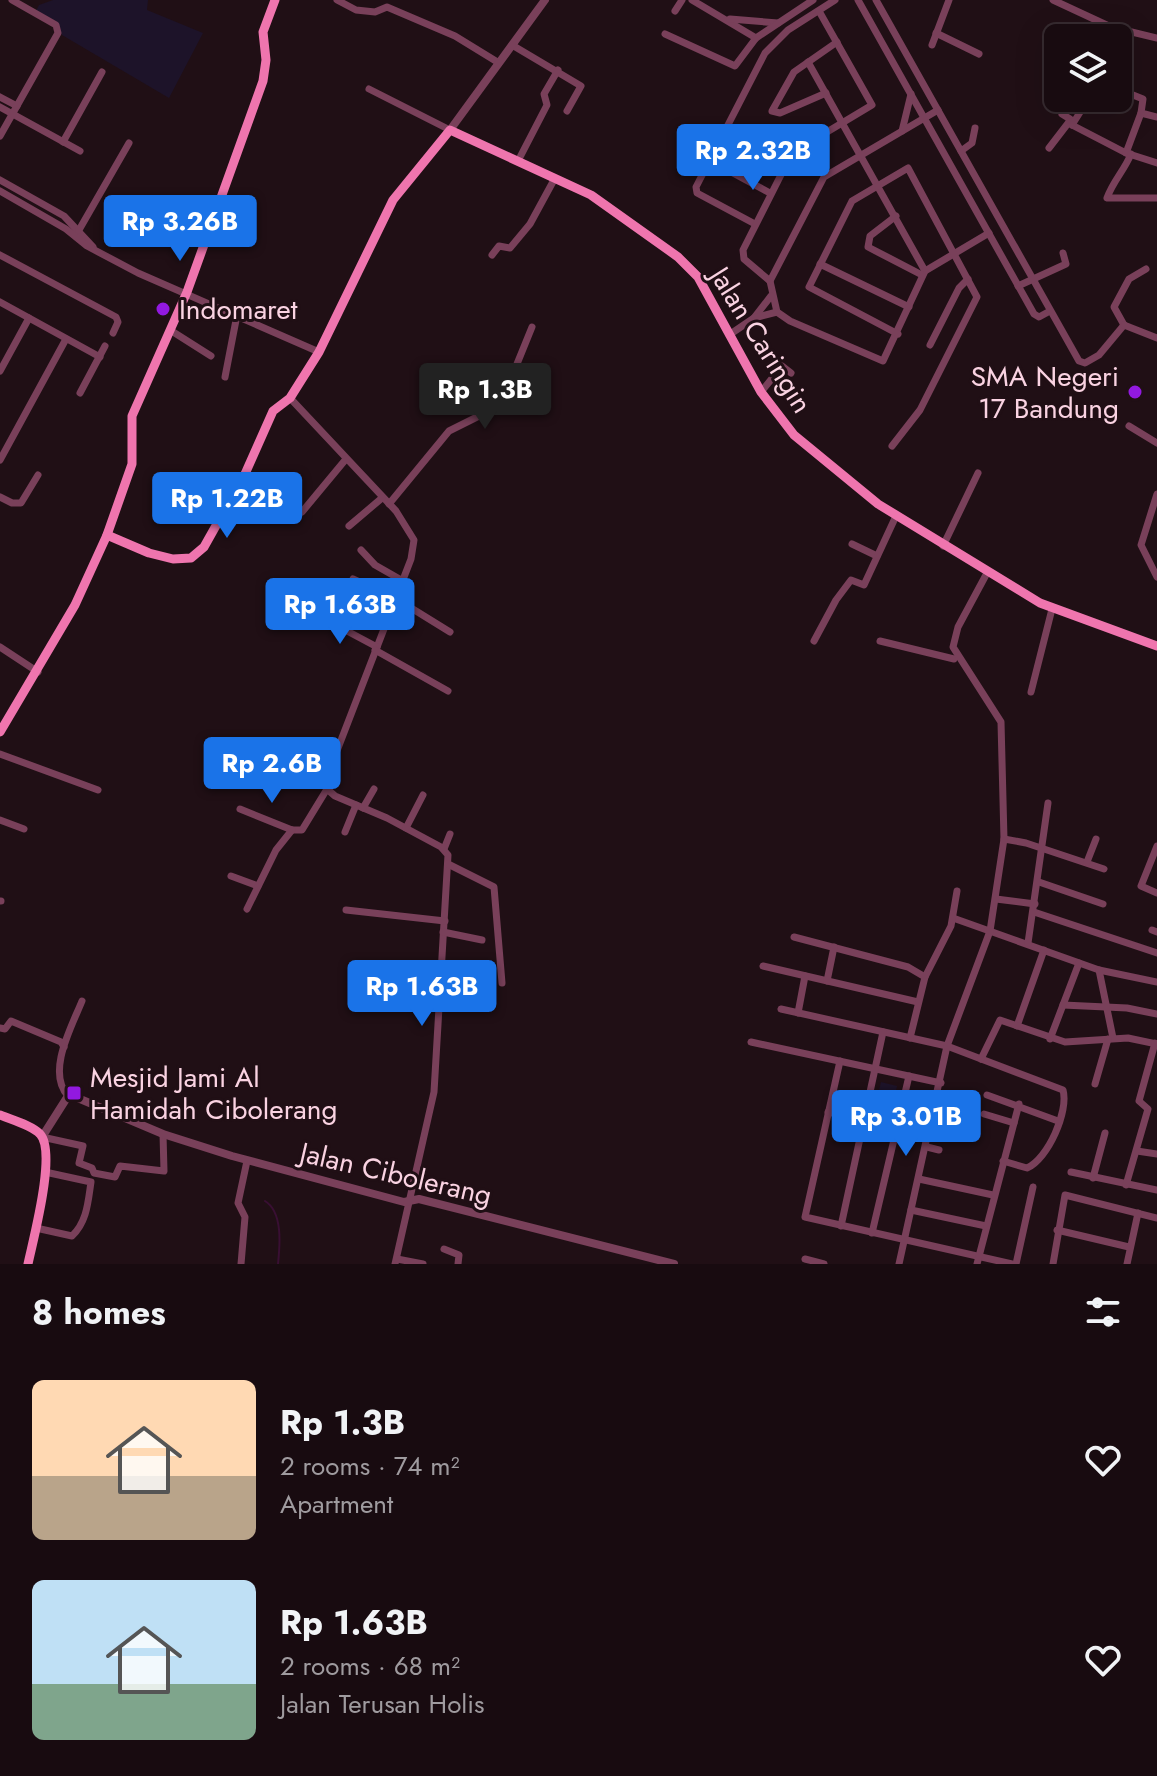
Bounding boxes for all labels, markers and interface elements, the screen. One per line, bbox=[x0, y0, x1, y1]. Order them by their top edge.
map controls bbox=[1044, 24, 1132, 112]
button: layers bbox=[1044, 24, 1132, 112]
pin: Rp 2.32B bbox=[670, 124, 836, 192]
text: Rp 2.32B bbox=[695, 131, 811, 169]
pin: Rp 3.26B bbox=[97, 195, 263, 263]
text: Rp 3.26B bbox=[122, 202, 238, 240]
street label: Jalan Caringin bbox=[698, 256, 822, 421]
place label: Indomaret bbox=[179, 289, 298, 330]
marker: Indomaret bbox=[154, 300, 172, 318]
place label: SMA Negeri 17 Bandung bbox=[971, 356, 1119, 429]
pin: Rp 1.3B bbox=[411, 363, 559, 431]
text: Rp 1.3B bbox=[437, 370, 533, 408]
marker: SMA Negeri 17 Bandung bbox=[1126, 383, 1144, 401]
pin: Rp 1.22B bbox=[144, 472, 310, 540]
text: Rp 1.22B bbox=[170, 479, 284, 517]
pin: Rp 1.63B bbox=[257, 578, 423, 646]
text: Rp 1.63B bbox=[283, 585, 397, 623]
pin: Rp 2.6B bbox=[198, 737, 346, 805]
text: Rp 2.6B bbox=[222, 744, 322, 782]
pin: Rp 1.63B bbox=[339, 960, 505, 1028]
text: Rp 1.63B bbox=[365, 967, 479, 1005]
place label: Mesjid Jami Al Hamidah Cibolerang bbox=[90, 1057, 337, 1130]
marker: Mesjid Jami Al Hamidah Cibolerang bbox=[65, 1084, 83, 1102]
pin: Rp 3.01B bbox=[823, 1090, 989, 1158]
text: Rp 3.01B bbox=[850, 1097, 962, 1135]
street label: Jalan Cibolerang bbox=[292, 1131, 496, 1216]
text: 8 homes bbox=[32, 1288, 166, 1337]
icon: filters bbox=[1081, 1290, 1125, 1334]
text: Rp 1.3B bbox=[280, 1398, 405, 1447]
icon: home bbox=[96, 1412, 192, 1508]
icon: heart bbox=[1081, 1438, 1125, 1482]
text: 2 rooms · 74 m² bbox=[280, 1447, 460, 1485]
text: Apartment bbox=[280, 1485, 393, 1523]
text: Rp 1.63B bbox=[280, 1598, 428, 1647]
icon: home bbox=[96, 1612, 192, 1708]
icon: heart bbox=[1081, 1638, 1125, 1682]
text: 2 rooms · 68 m² bbox=[280, 1647, 460, 1685]
text: Jalan Terusan Holis bbox=[280, 1685, 485, 1723]

